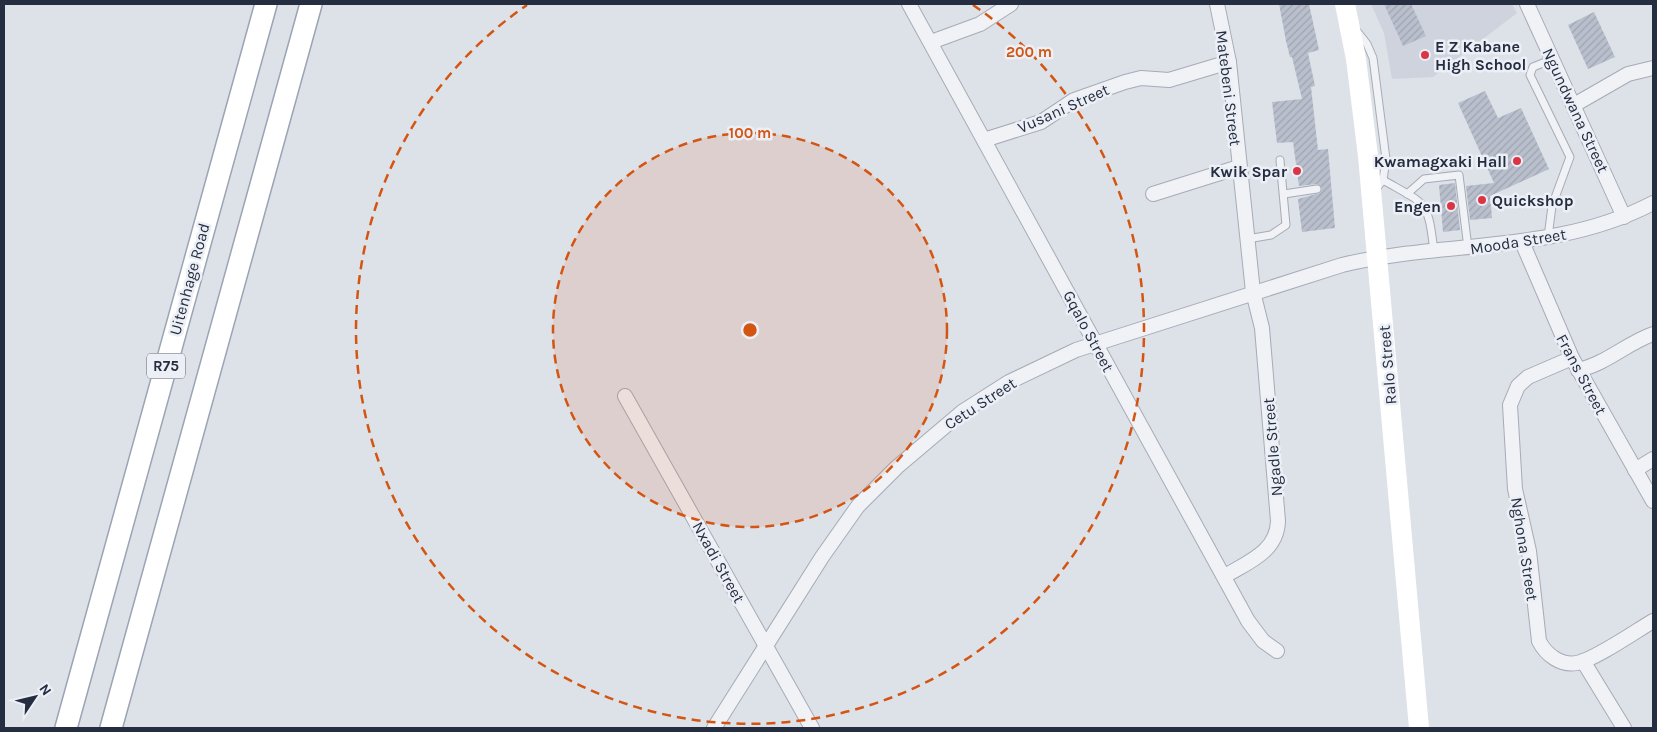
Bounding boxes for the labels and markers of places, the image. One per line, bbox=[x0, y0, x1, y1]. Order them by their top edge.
place label: E Z Kabane High School bbox=[1435, 37, 1527, 74]
marker: E Z Kabane High School bbox=[1419, 49, 1431, 61]
place label: Kwamagxaki Hall bbox=[1374, 152, 1507, 171]
marker: Kwamagxaki Hall bbox=[1511, 155, 1523, 167]
place label: Kwik Spar bbox=[1210, 162, 1288, 181]
marker: Kwik Spar bbox=[1291, 165, 1303, 177]
place label: Quickshop bbox=[1492, 191, 1574, 210]
marker: Quickshop bbox=[1476, 194, 1488, 206]
place label: Engen bbox=[1394, 197, 1441, 216]
marker: Engen bbox=[1445, 200, 1457, 212]
centre of rings bbox=[741, 321, 759, 339]

